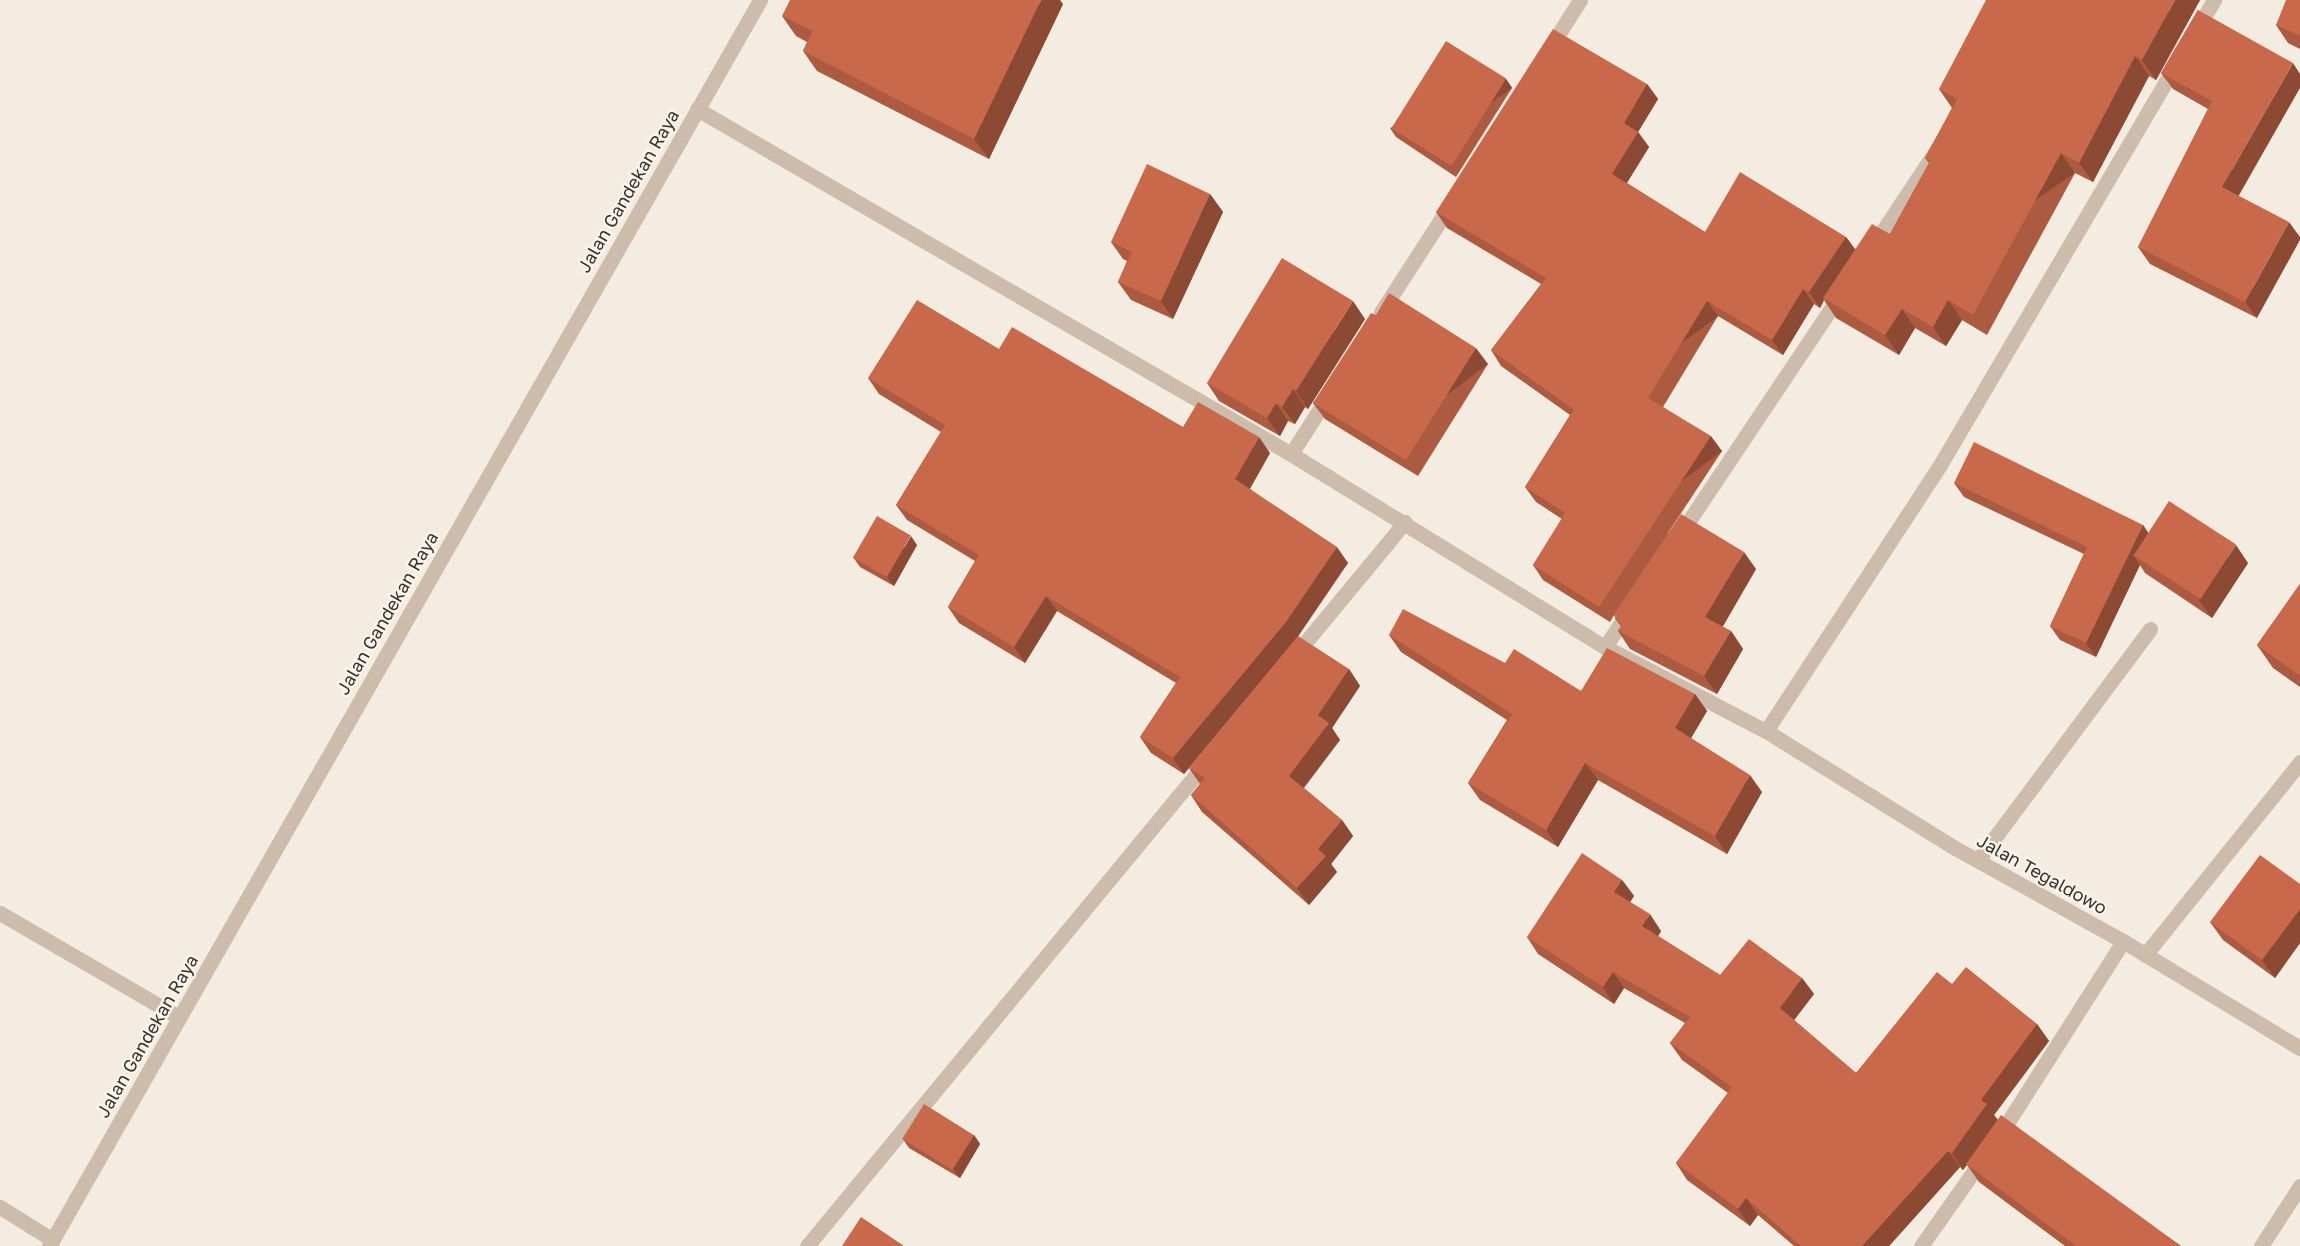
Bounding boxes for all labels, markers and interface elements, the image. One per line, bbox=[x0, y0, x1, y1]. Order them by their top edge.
street label: Jalan Gandekan Raya bbox=[573, 106, 683, 276]
street label: Jalan Gandekan Raya bbox=[332, 528, 442, 698]
street label: Jalan Tegaldowo bbox=[1973, 829, 2111, 919]
street label: Jalan Gandekan Raya bbox=[92, 951, 202, 1121]

